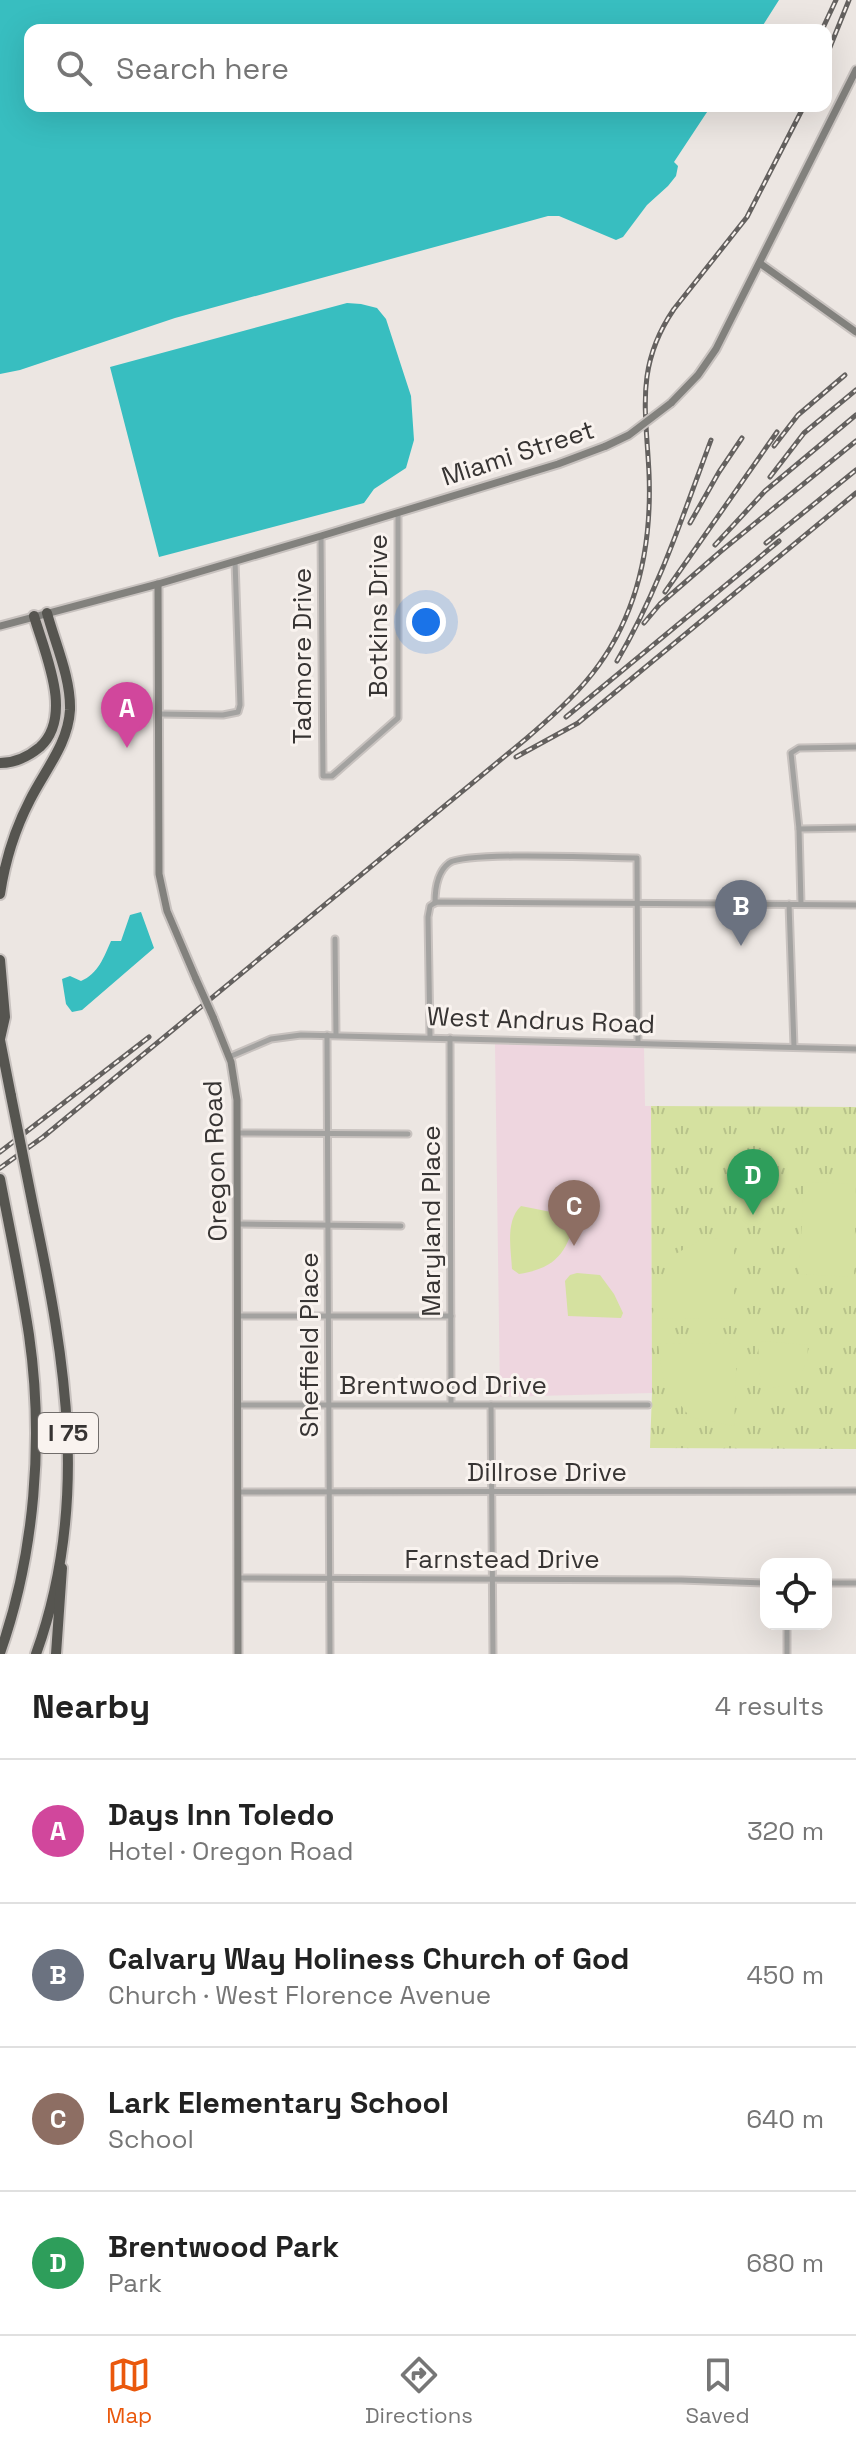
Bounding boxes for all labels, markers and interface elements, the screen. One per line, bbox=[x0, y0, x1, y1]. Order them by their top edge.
search box bbox=[24, 24, 832, 112]
icon: search bbox=[52, 46, 96, 90]
text: Search here bbox=[116, 49, 289, 88]
street label: Miami Street bbox=[437, 412, 599, 494]
street label: Botkins Drive bbox=[361, 534, 395, 698]
street label: Tadmore Drive bbox=[285, 568, 319, 744]
your location bbox=[406, 602, 446, 642]
pin: A bbox=[101, 682, 153, 748]
pin: B bbox=[715, 880, 767, 946]
street label: West Andrus Road bbox=[426, 999, 656, 1041]
street label: Oregon Road bbox=[195, 1080, 235, 1242]
street label: Maryland Place bbox=[414, 1125, 448, 1317]
pin: D bbox=[727, 1149, 779, 1215]
pin: C bbox=[548, 1180, 600, 1246]
street label: Sheffield Place bbox=[292, 1252, 326, 1438]
street label: Brentwood Drive bbox=[339, 1368, 547, 1402]
road number: I 75 bbox=[38, 1413, 98, 1453]
street label: Dillrose Drive bbox=[467, 1455, 627, 1489]
street label: Farnstead Drive bbox=[404, 1542, 600, 1576]
map controls bbox=[760, 1558, 832, 1630]
button: locate bbox=[760, 1558, 832, 1630]
text: Nearby bbox=[32, 1685, 150, 1728]
text: 4 results bbox=[715, 1689, 824, 1723]
text: Days Inn Toledo bbox=[108, 1795, 334, 1834]
text: A bbox=[50, 1814, 66, 1848]
text: 320 m bbox=[747, 1814, 824, 1848]
text: Hotel · Oregon Road bbox=[108, 1834, 353, 1868]
text: Calvary Way Holiness Church of God bbox=[108, 1939, 630, 1978]
text: B bbox=[49, 1958, 67, 1992]
text: 450 m bbox=[746, 1958, 824, 1992]
text: Church · West Florence Avenue bbox=[108, 1978, 491, 2012]
text: Lark Elementary School bbox=[108, 2083, 449, 2122]
text: C bbox=[50, 2102, 66, 2136]
text: 640 m bbox=[746, 2102, 824, 2136]
text: School bbox=[108, 2122, 194, 2156]
text: Brentwood Park bbox=[108, 2227, 339, 2266]
text: D bbox=[49, 2246, 67, 2280]
text: 680 m bbox=[746, 2246, 824, 2280]
text: Park bbox=[108, 2266, 162, 2300]
tab: Map bbox=[106, 2353, 152, 2429]
tab: Directions bbox=[365, 2353, 473, 2429]
tab: Saved bbox=[685, 2353, 750, 2429]

